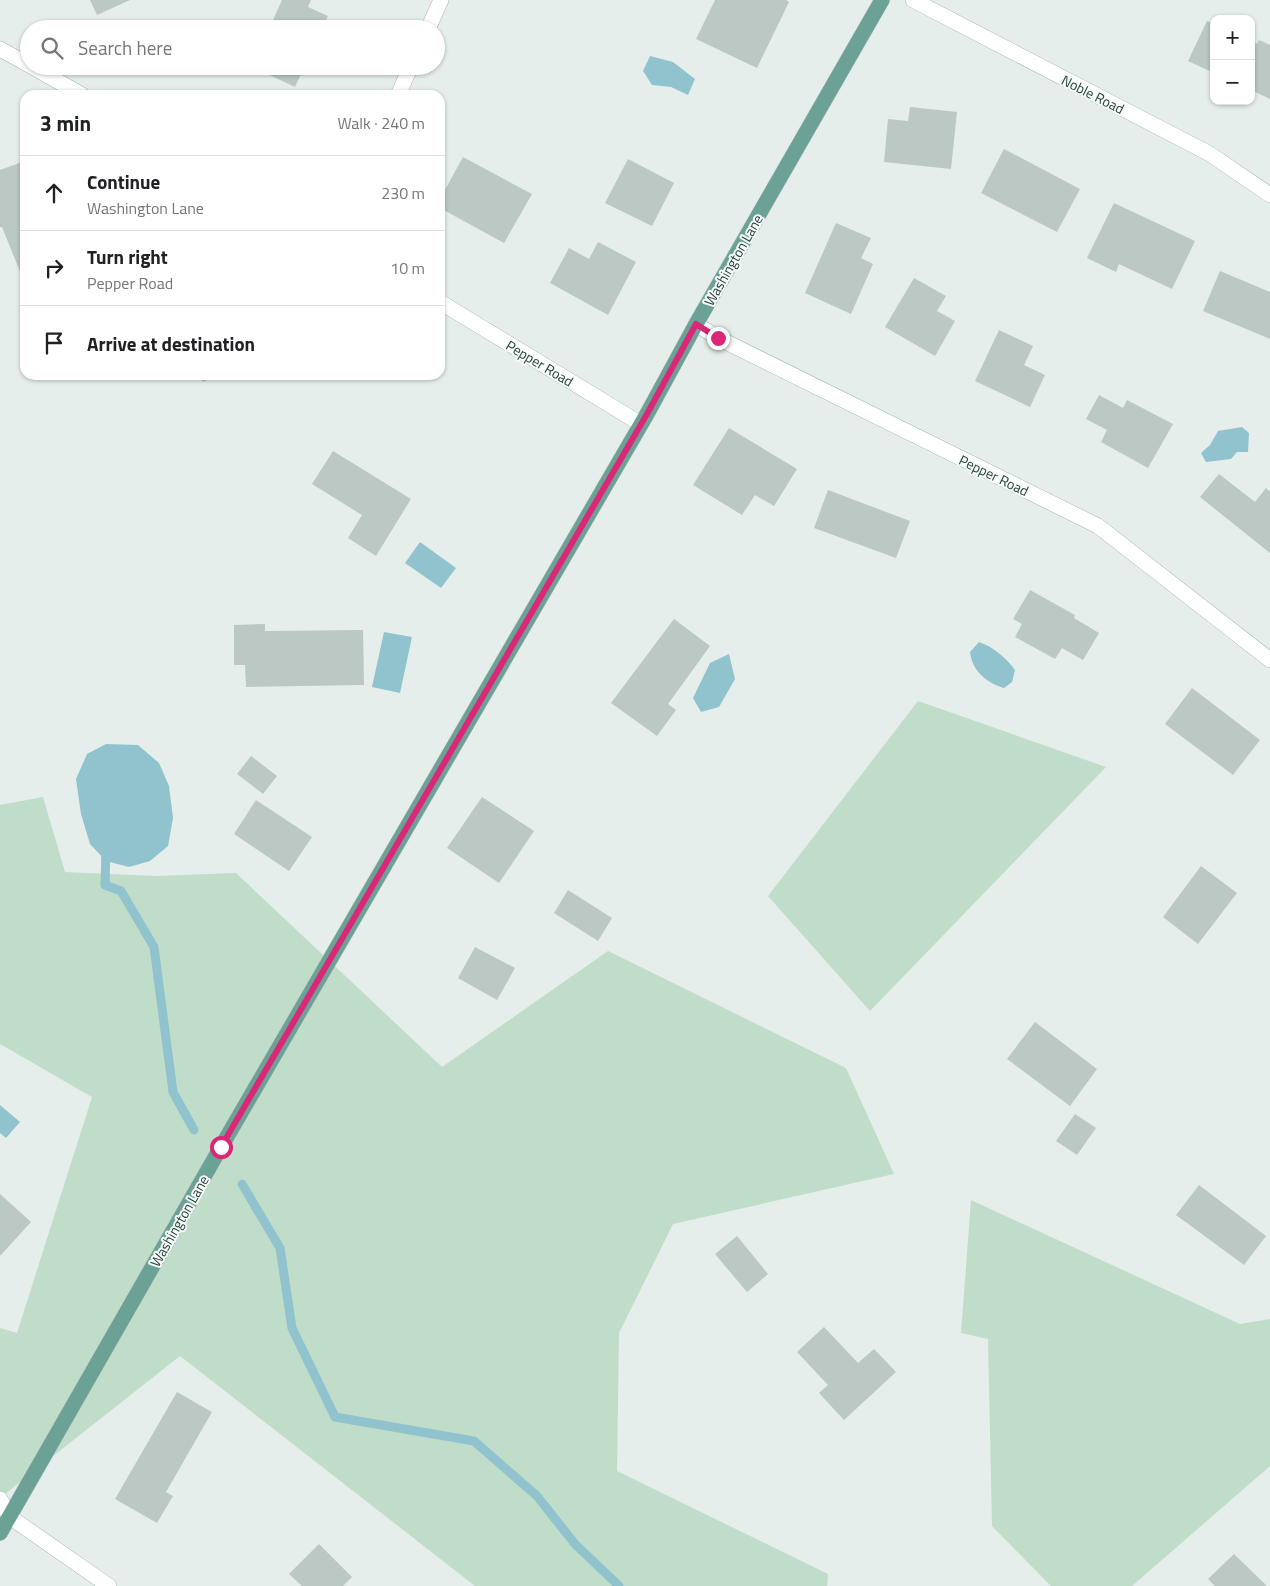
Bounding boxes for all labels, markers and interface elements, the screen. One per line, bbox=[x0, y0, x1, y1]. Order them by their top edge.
map controls bbox=[1210, 15, 1255, 105]
button: + bbox=[1210, 15, 1255, 60]
search box bbox=[20, 20, 445, 75]
text: Search here bbox=[78, 33, 172, 62]
icon: search bbox=[38, 34, 66, 62]
button: − bbox=[1210, 60, 1255, 105]
street label: Noble Road bbox=[1058, 69, 1128, 119]
text: 3 min bbox=[40, 107, 91, 139]
text: Walk · 240 m bbox=[337, 111, 425, 135]
text: Continue bbox=[87, 167, 160, 196]
icon: ahead bbox=[40, 179, 68, 207]
text: 230 m bbox=[381, 181, 425, 205]
text: Washington Lane bbox=[87, 196, 204, 220]
street label: Washington Lane bbox=[698, 210, 768, 310]
text: Turn right bbox=[87, 242, 168, 271]
icon: right bbox=[40, 254, 68, 282]
text: 10 m bbox=[390, 256, 425, 280]
text: Pepper Road bbox=[87, 271, 173, 295]
route end bbox=[707, 327, 730, 350]
icon: arrive bbox=[40, 329, 68, 357]
text: Arrive at destination bbox=[87, 329, 255, 358]
street label: Pepper Road bbox=[502, 335, 578, 391]
street label: Pepper Road bbox=[956, 449, 1032, 501]
route start bbox=[210, 1136, 233, 1159]
street label: Washington Lane bbox=[144, 1171, 214, 1271]

